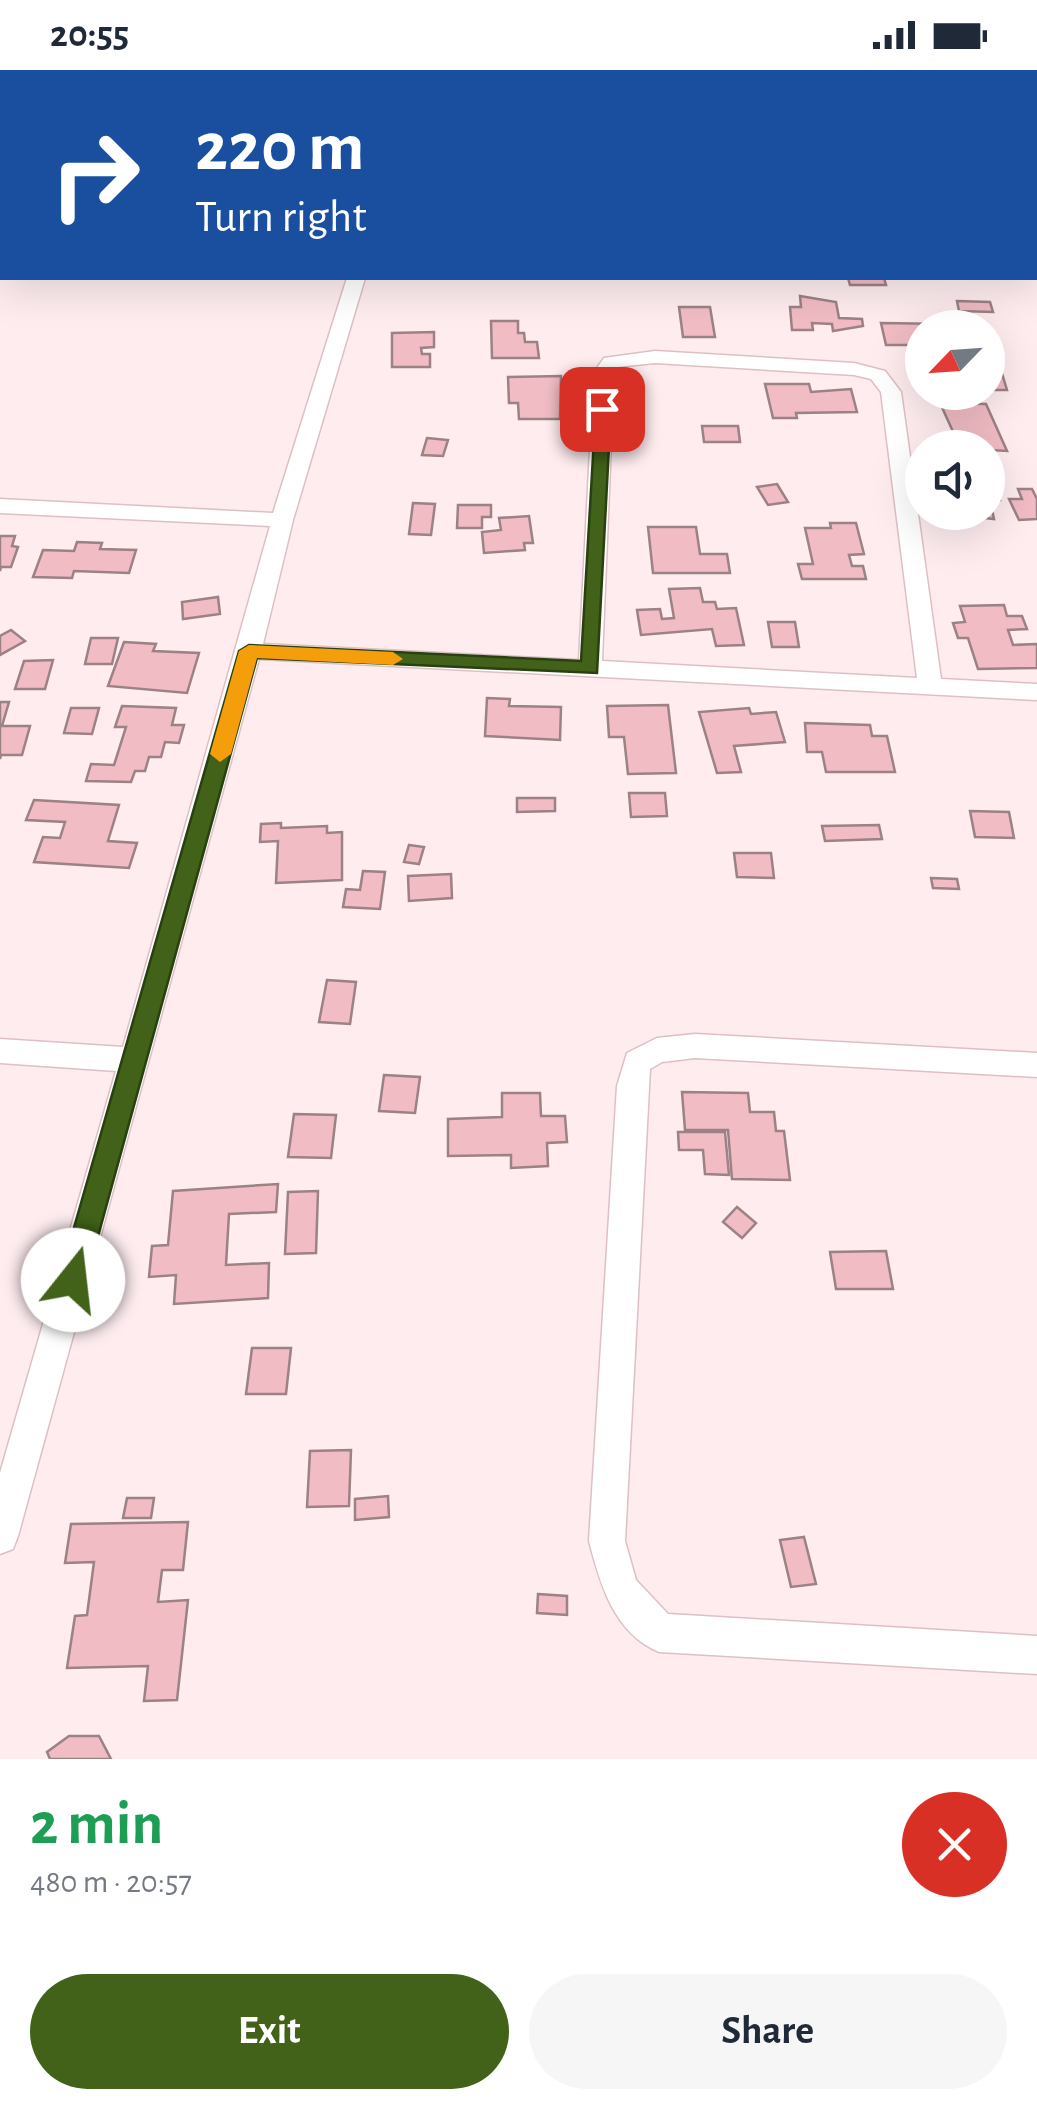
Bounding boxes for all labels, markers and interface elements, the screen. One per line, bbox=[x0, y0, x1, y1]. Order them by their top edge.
text: 20:55 bbox=[50, 16, 129, 54]
icon: right bbox=[30, 110, 160, 240]
text: 220 m bbox=[195, 113, 364, 183]
text: Turn right bbox=[195, 195, 367, 240]
north arrow bbox=[905, 310, 1005, 410]
map controls bbox=[905, 310, 1005, 530]
pin bbox=[560, 367, 645, 452]
icon: arrive bbox=[575, 382, 630, 437]
button: sound bbox=[905, 430, 1005, 530]
position arrow bbox=[21, 1228, 125, 1332]
button: close bbox=[902, 1792, 1007, 1897]
text: 2 min bbox=[30, 1795, 163, 1855]
text: 480 m · 20:57 bbox=[30, 1866, 192, 1898]
button: Exit bbox=[30, 1974, 509, 2089]
button: Share bbox=[529, 1974, 1007, 2089]

